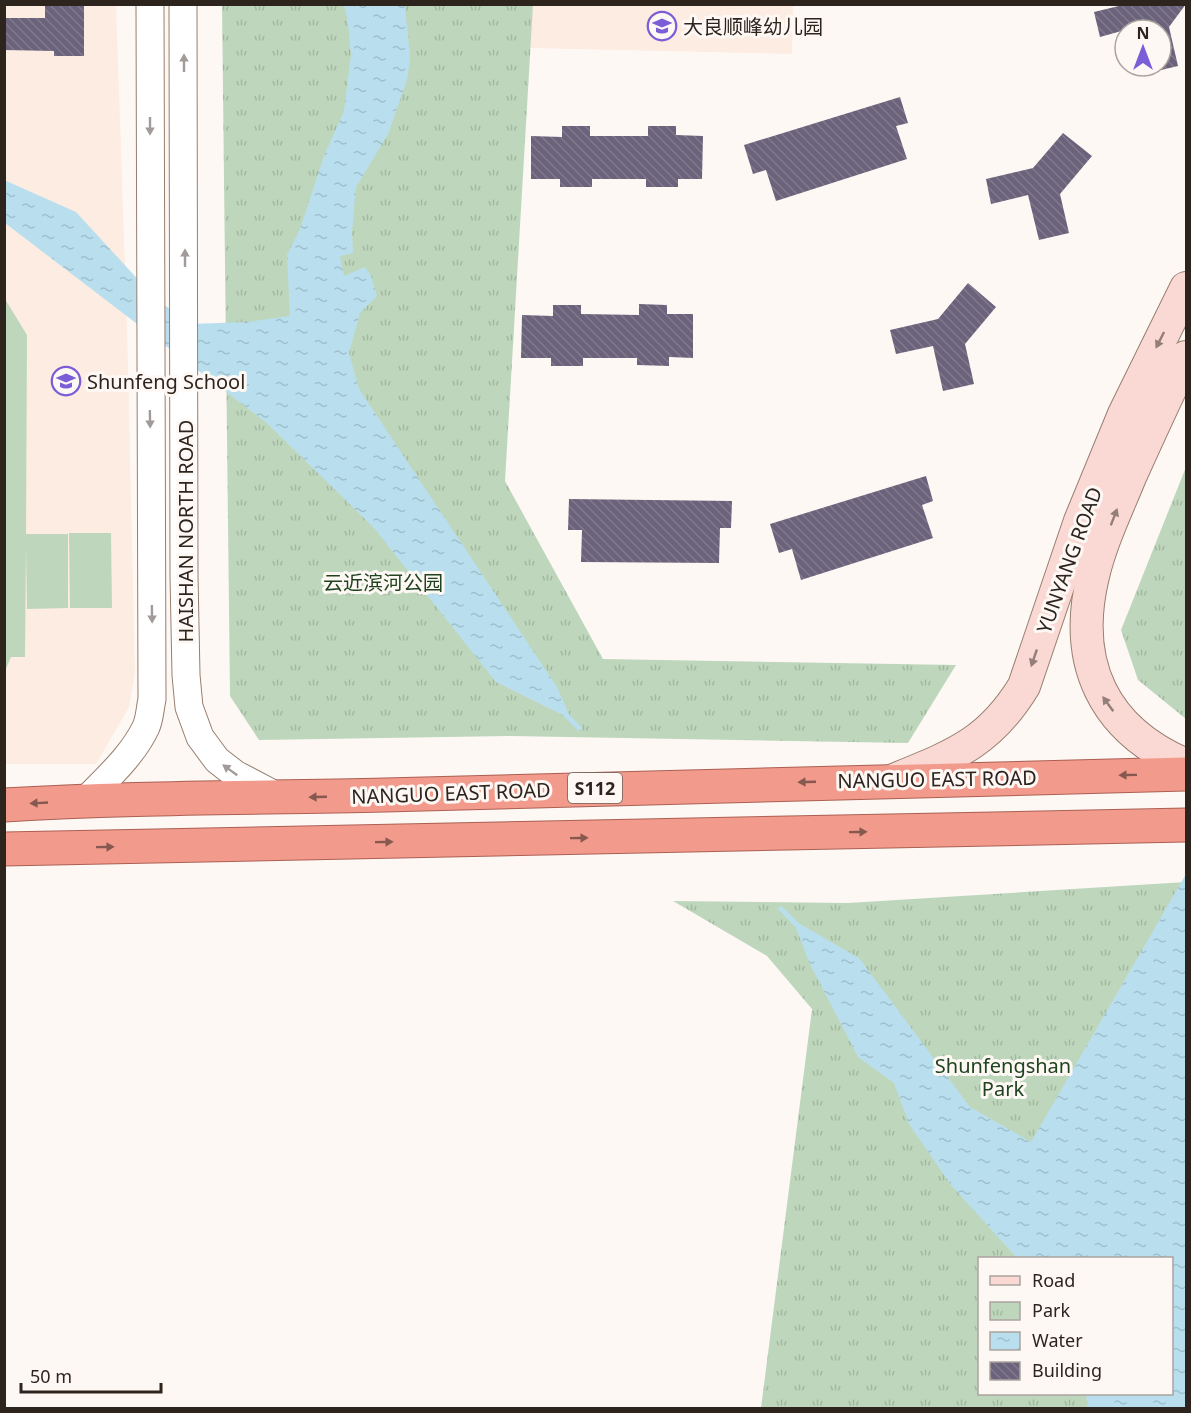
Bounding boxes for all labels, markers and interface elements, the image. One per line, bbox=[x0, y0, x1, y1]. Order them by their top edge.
school or university icon: 大良顺峰幼儿园 bbox=[646, 10, 678, 42]
place label: 大良顺峰幼儿园 bbox=[683, 13, 823, 40]
north arrow bbox=[1113, 18, 1173, 78]
text: N bbox=[1136, 22, 1150, 44]
one-way arrow bbox=[179, 54, 189, 73]
one-way arrow bbox=[145, 116, 154, 135]
one-way arrow bbox=[180, 249, 190, 268]
one-way arrow bbox=[1155, 332, 1164, 349]
school or university icon: Shunfeng School bbox=[50, 365, 82, 397]
place label: Shunfeng School bbox=[87, 368, 245, 395]
one-way arrow bbox=[145, 409, 155, 428]
street label: HAISHAN NORTH ROAD bbox=[172, 420, 199, 642]
street label: YUNYANG ROAD bbox=[1030, 483, 1108, 637]
one-way arrow bbox=[1109, 508, 1119, 526]
park label: 云近滨河公园 bbox=[323, 569, 443, 596]
one-way arrow bbox=[147, 604, 157, 623]
one-way arrow bbox=[1029, 649, 1039, 667]
one-way arrow bbox=[1103, 697, 1115, 712]
one-way arrow bbox=[222, 764, 237, 776]
street label: NANGUO EAST ROAD bbox=[837, 764, 1037, 794]
one-way arrow bbox=[1119, 771, 1138, 780]
road number: S112 bbox=[568, 773, 622, 803]
street label: NANGUO EAST ROAD bbox=[351, 776, 551, 810]
one-way arrow bbox=[798, 777, 817, 787]
one-way arrow bbox=[309, 792, 328, 801]
one-way arrow bbox=[30, 798, 49, 808]
one-way arrow bbox=[848, 827, 867, 837]
one-way arrow bbox=[569, 833, 588, 842]
one-way arrow bbox=[374, 837, 393, 846]
one-way arrow bbox=[95, 842, 114, 852]
park label: Shunfengshan Park bbox=[935, 1052, 1071, 1102]
legend bbox=[978, 1257, 1173, 1395]
text: Road bbox=[1032, 1268, 1075, 1292]
text: Park bbox=[1032, 1298, 1070, 1322]
text: Water bbox=[1032, 1328, 1083, 1352]
scale bar bbox=[21, 1356, 160, 1394]
text: Building bbox=[1032, 1358, 1102, 1382]
text: 50 m bbox=[30, 1364, 72, 1388]

